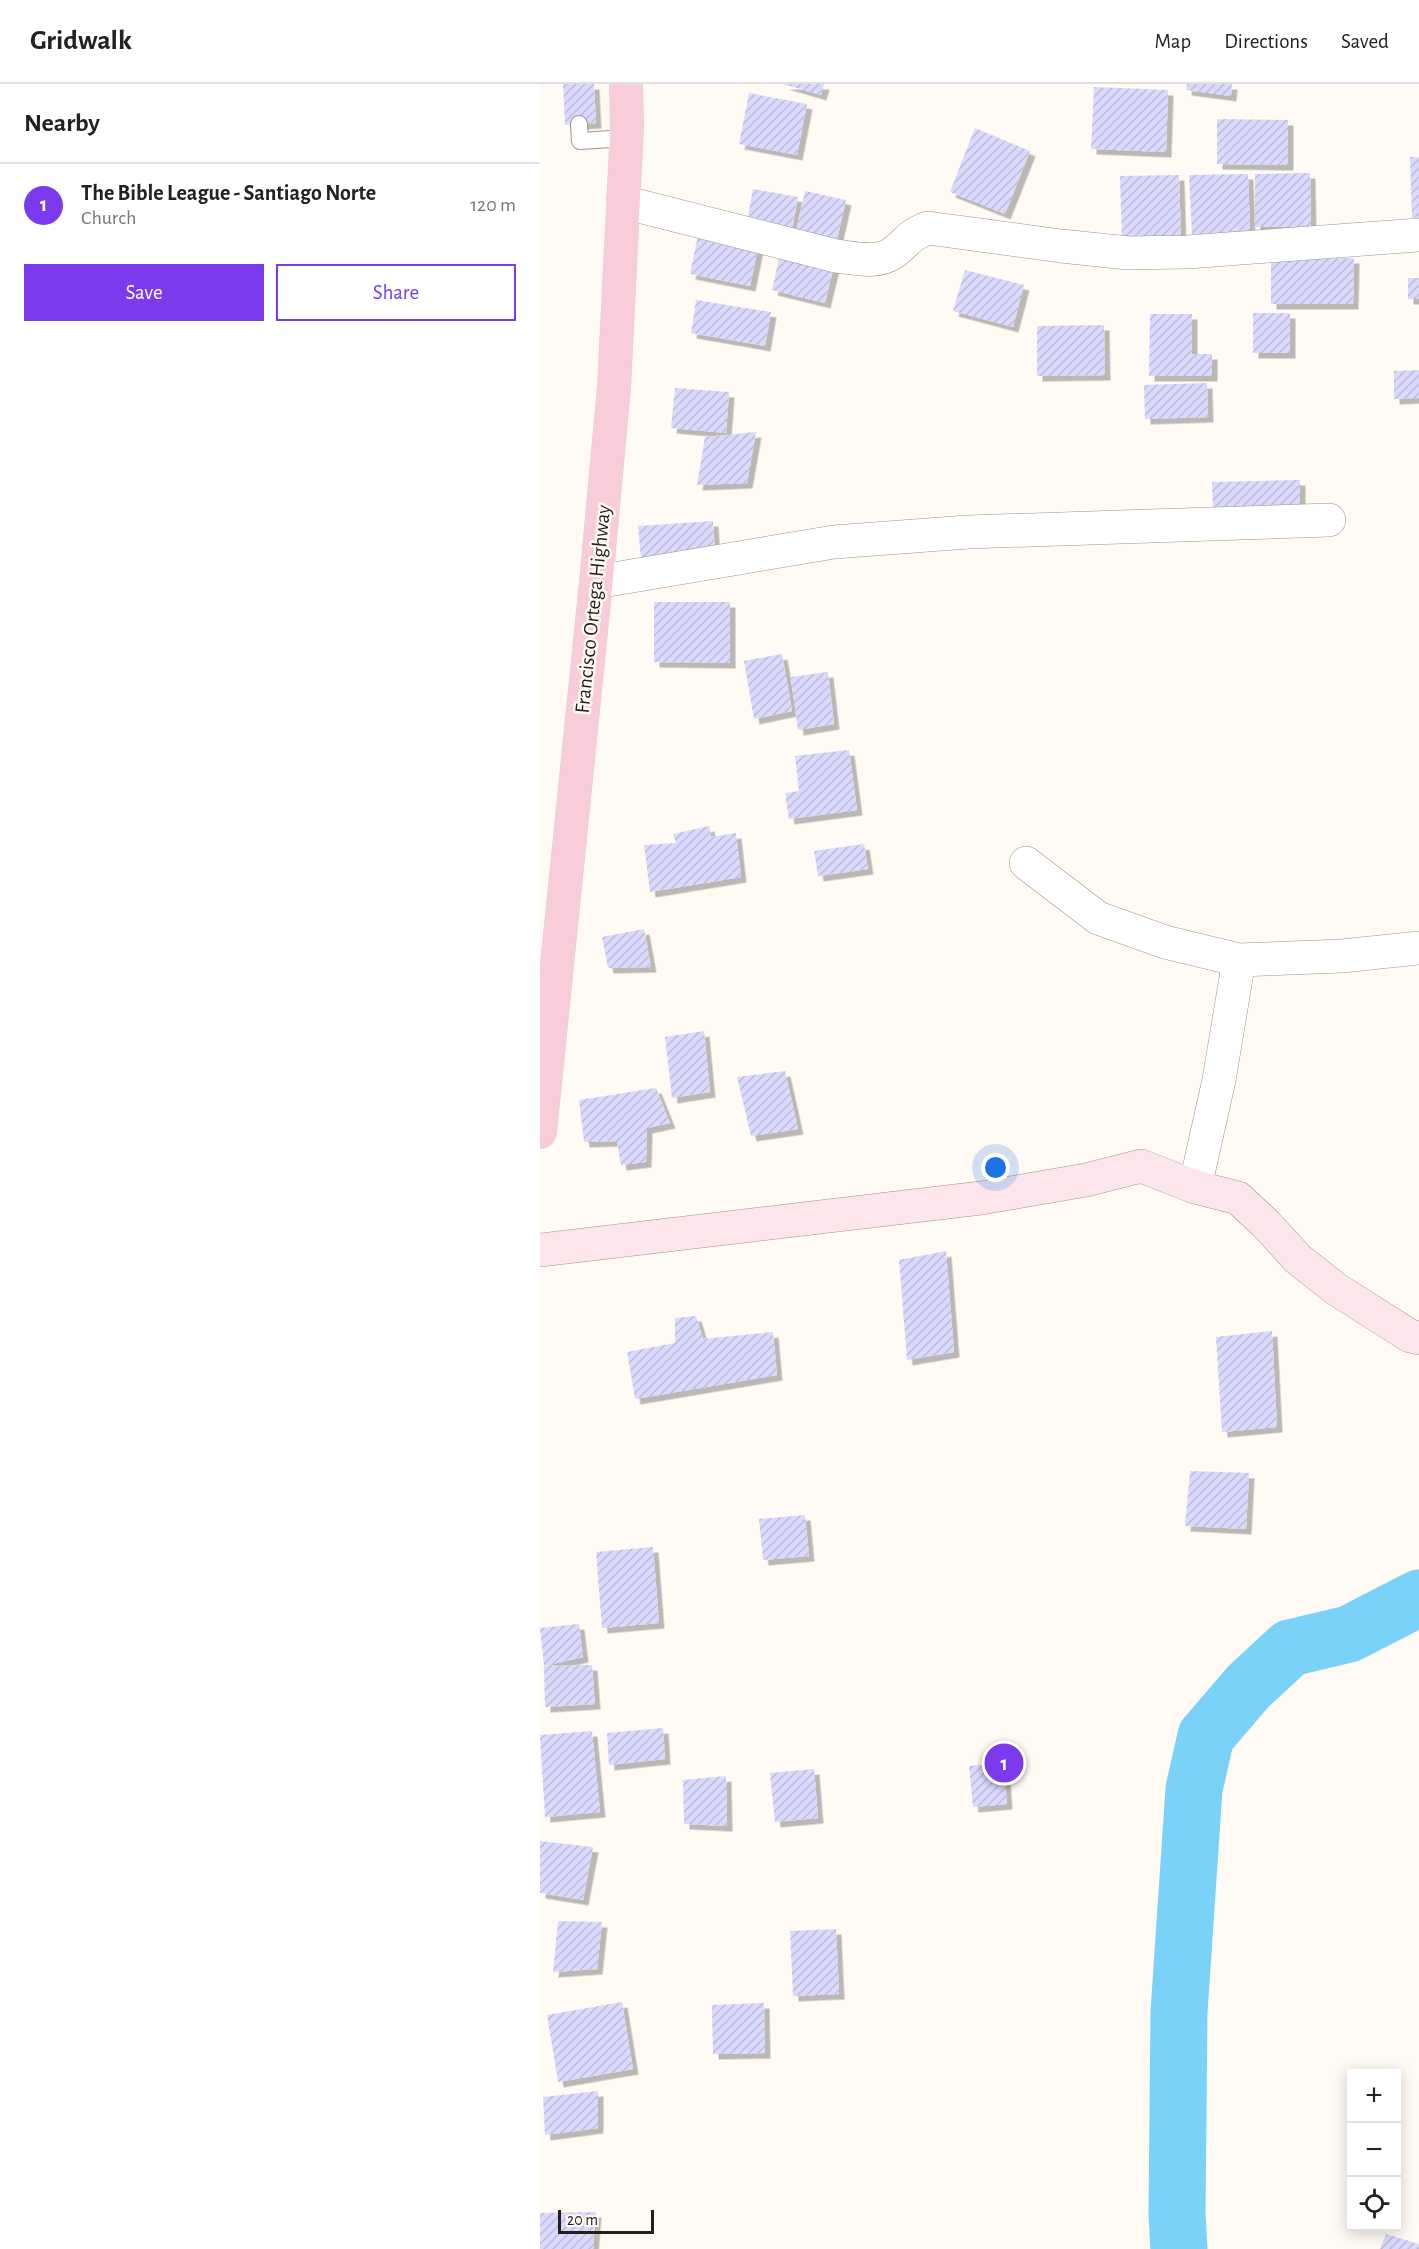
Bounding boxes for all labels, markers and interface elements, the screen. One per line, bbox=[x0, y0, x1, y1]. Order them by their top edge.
text: Gridwalk bbox=[30, 27, 132, 55]
text: Map bbox=[1155, 31, 1191, 52]
text: Directions bbox=[1224, 31, 1308, 52]
text: Saved bbox=[1341, 31, 1389, 52]
text: Nearby bbox=[24, 110, 100, 136]
text: The Bible League - Santiago Norte bbox=[81, 182, 376, 204]
text: 1 bbox=[40, 195, 47, 215]
text: 120 m bbox=[470, 195, 516, 215]
text: Church bbox=[81, 208, 136, 228]
button: Save bbox=[24, 264, 264, 321]
button: Share bbox=[276, 264, 516, 321]
street label: Francisco Ortega Highway bbox=[572, 504, 614, 714]
your location bbox=[981, 1153, 1010, 1182]
pin: 1 bbox=[984, 1740, 1024, 1786]
map controls bbox=[1347, 2069, 1401, 2231]
button: + bbox=[1347, 2069, 1401, 2123]
button: − bbox=[1347, 2123, 1401, 2177]
button: locate bbox=[1347, 2177, 1401, 2231]
scale bar bbox=[558, 2207, 654, 2234]
text: 20 m bbox=[567, 2212, 598, 2228]

